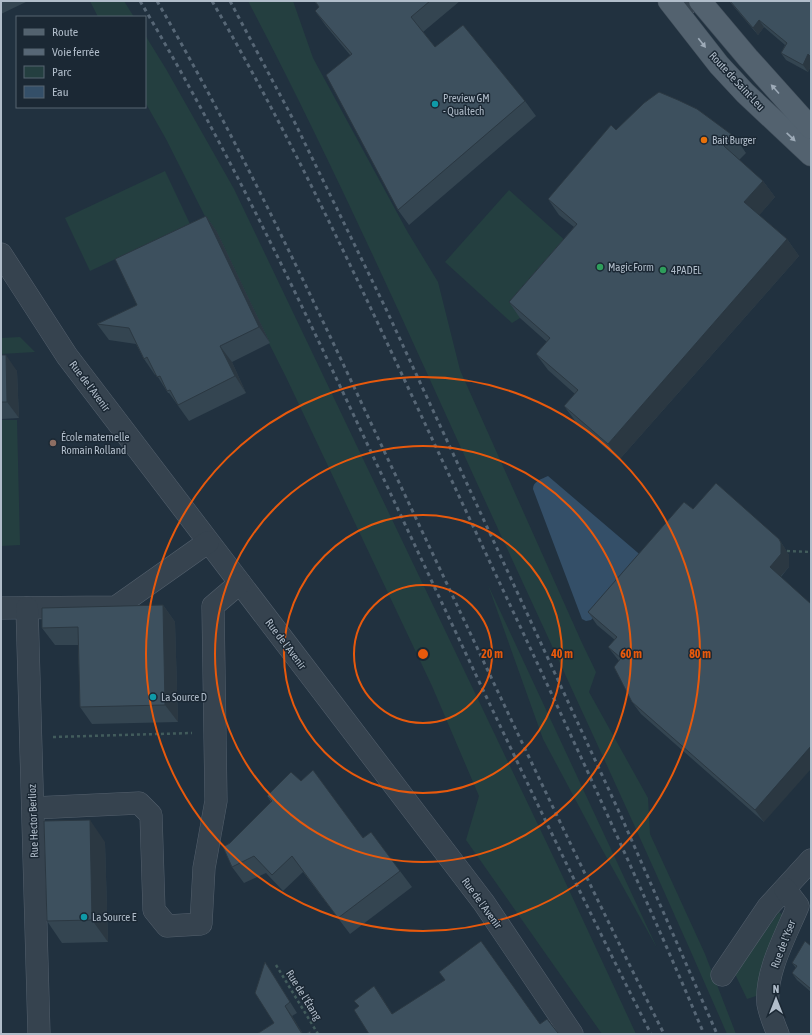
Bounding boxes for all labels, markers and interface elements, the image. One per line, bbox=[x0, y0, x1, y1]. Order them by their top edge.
legend bbox=[16, 16, 146, 108]
text: Route bbox=[52, 25, 78, 39]
one-way arrow bbox=[698, 37, 706, 48]
text: Voie ferrée bbox=[52, 45, 100, 59]
street label: Route de Saint-Leu bbox=[707, 49, 767, 113]
text: Parc bbox=[52, 65, 72, 79]
one-way arrow bbox=[771, 84, 780, 94]
text: Eau bbox=[52, 85, 69, 99]
place label: Preview GM - Qualtech bbox=[443, 92, 490, 117]
marker: Preview GM - Qualtech bbox=[430, 99, 440, 109]
one-way arrow bbox=[787, 132, 796, 141]
place label: Bait Burger bbox=[712, 134, 756, 146]
marker: Bait Burger bbox=[699, 135, 709, 145]
place label: Magic Form bbox=[608, 261, 654, 273]
marker: Magic Form bbox=[595, 262, 605, 272]
place label: 4PADEL bbox=[671, 264, 702, 276]
marker: 4PADEL bbox=[658, 265, 668, 275]
street label: Rue de l'Avenir bbox=[67, 359, 113, 414]
place label: École maternelle Romain Rolland bbox=[61, 431, 130, 456]
marker: École maternelle Romain Rolland bbox=[48, 438, 58, 448]
street label: Rue de l'Avenir bbox=[263, 617, 309, 672]
centre of rings bbox=[416, 647, 430, 661]
text: 20 m bbox=[481, 647, 503, 661]
text: 40 m bbox=[550, 647, 573, 661]
text: 60 m bbox=[620, 647, 642, 661]
text: 80 m bbox=[689, 647, 711, 661]
place label: La Source D bbox=[161, 691, 207, 703]
marker: La Source D bbox=[148, 692, 158, 702]
street label: Rue Hector Berlioz bbox=[26, 784, 40, 858]
street label: Rue de l'Avenir bbox=[460, 875, 505, 931]
place label: La Source E bbox=[92, 911, 137, 923]
marker: La Source E bbox=[79, 912, 89, 922]
street label: Rue de l'Yser bbox=[768, 918, 798, 970]
street label: Rue de l'Étang bbox=[284, 968, 324, 1022]
north arrow bbox=[756, 979, 796, 1019]
text: N bbox=[773, 983, 779, 995]

